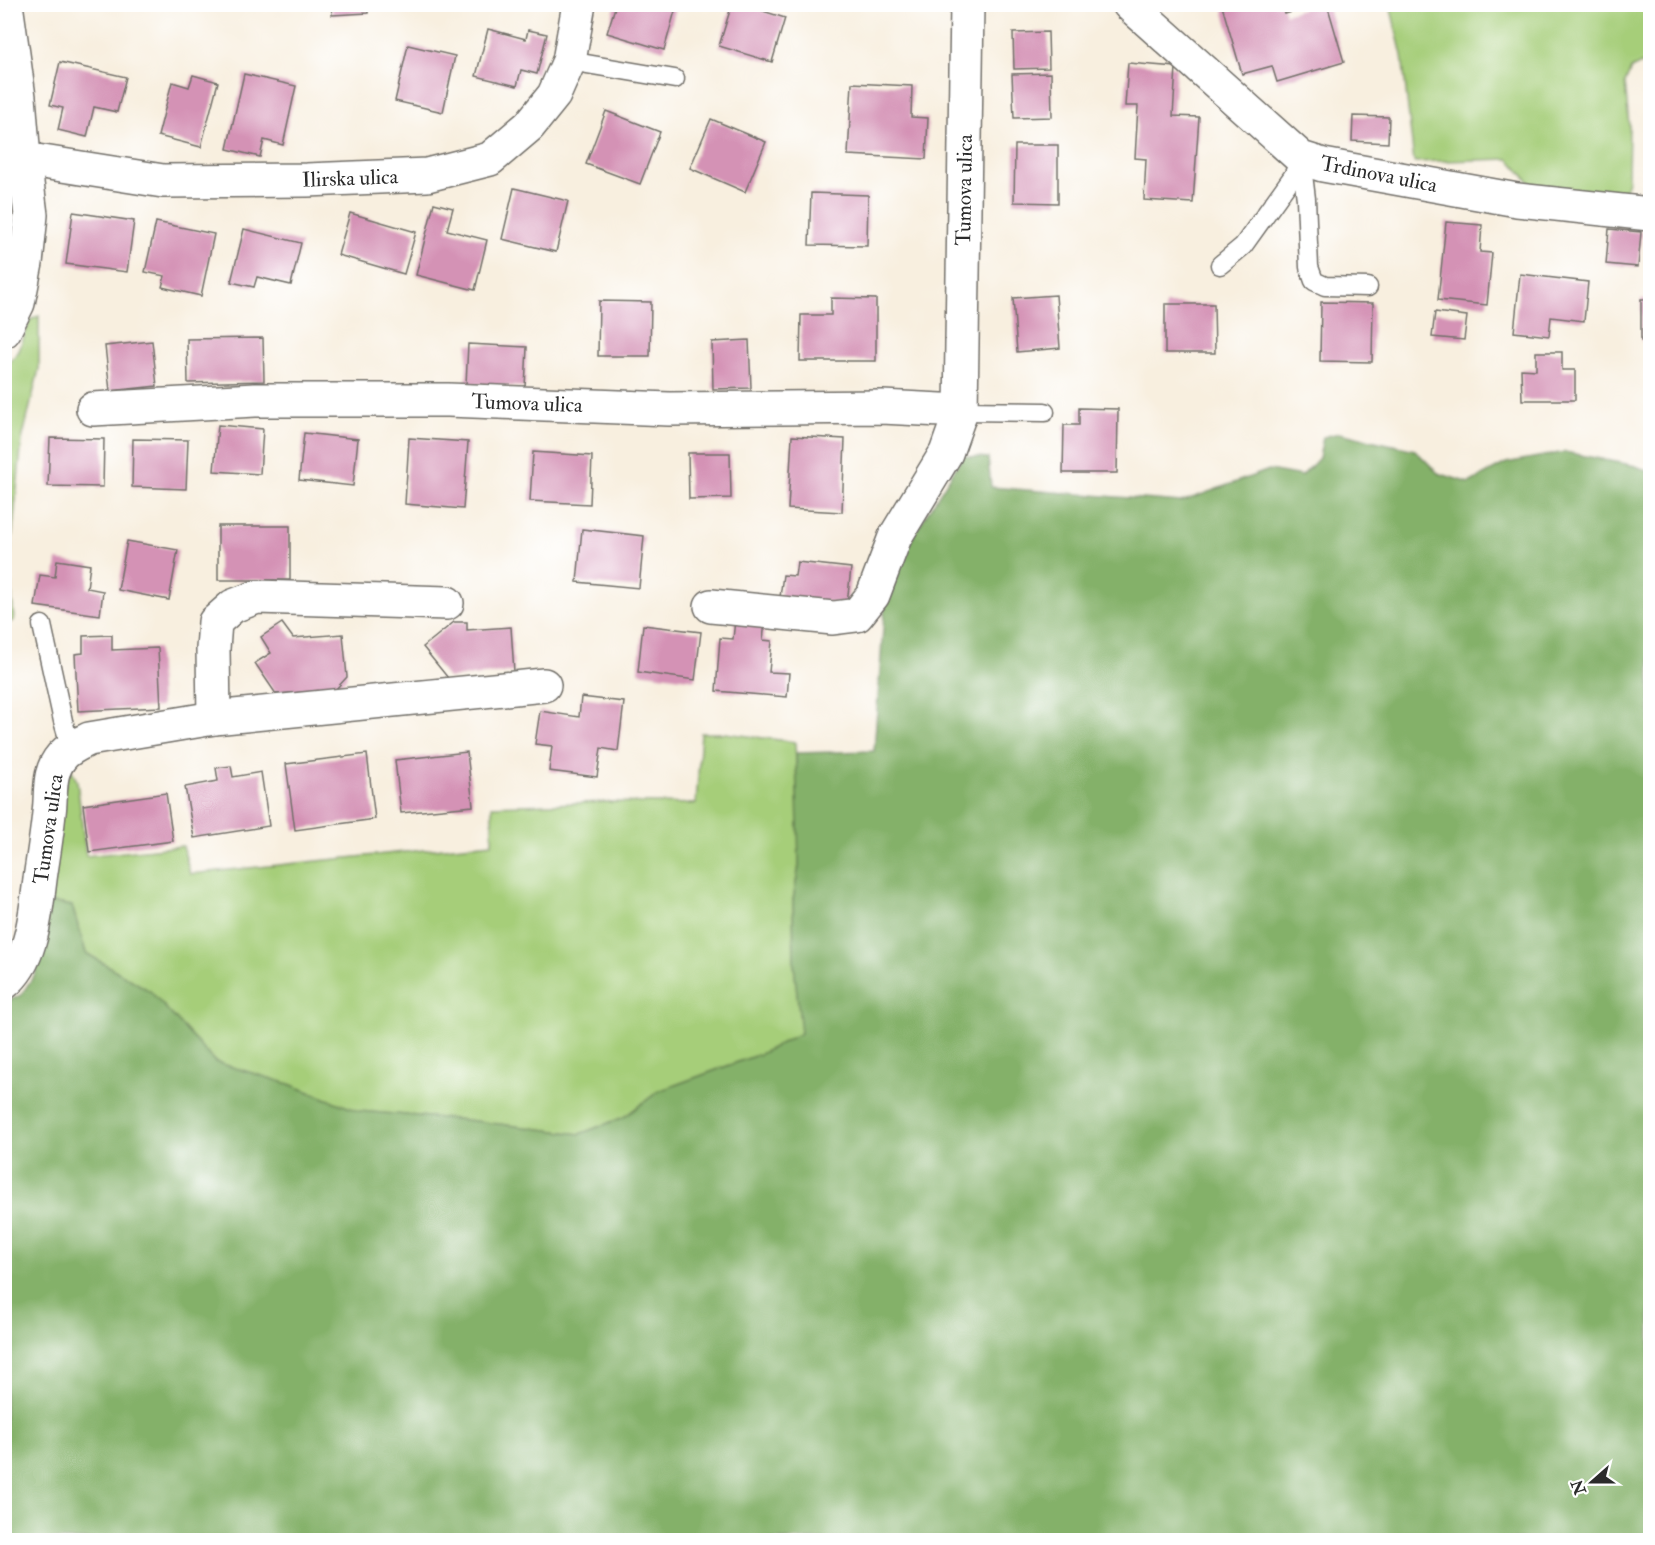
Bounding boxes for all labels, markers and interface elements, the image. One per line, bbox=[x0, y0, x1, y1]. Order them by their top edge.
street label: Tumova ulica bbox=[950, 134, 979, 246]
street label: Trdinova ulica bbox=[1318, 150, 1440, 199]
street label: Ilirska ulica bbox=[301, 163, 399, 194]
street label: Tumova ulica bbox=[471, 388, 583, 419]
street label: Tumova ulica bbox=[27, 772, 70, 886]
north arrow bbox=[1562, 1452, 1622, 1512]
text: N bbox=[1567, 1476, 1591, 1498]

